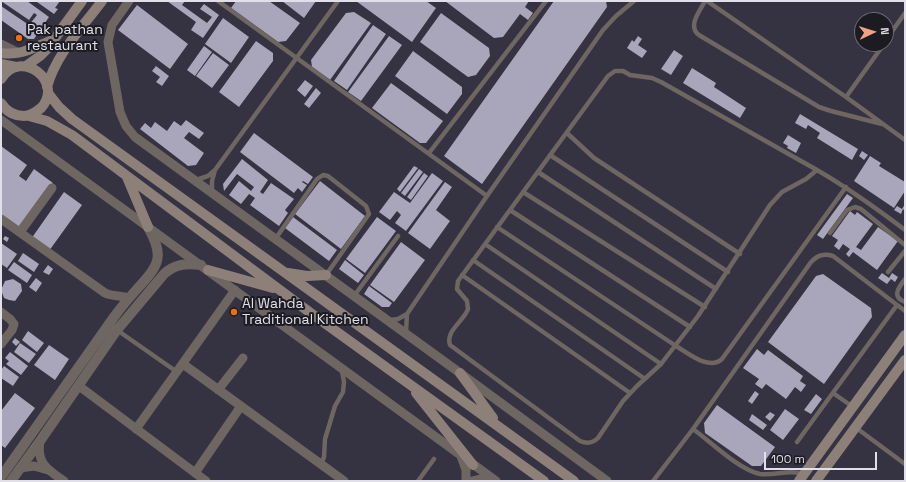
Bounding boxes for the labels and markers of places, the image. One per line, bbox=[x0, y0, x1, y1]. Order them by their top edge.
place label: Pak pathan restaurant bbox=[27, 22, 103, 54]
marker: Pak pathan restaurant bbox=[14, 33, 24, 43]
place label: Al Wahda Traditional Kitchen bbox=[242, 296, 369, 328]
marker: Al Wahda Traditional Kitchen bbox=[229, 307, 239, 317]

